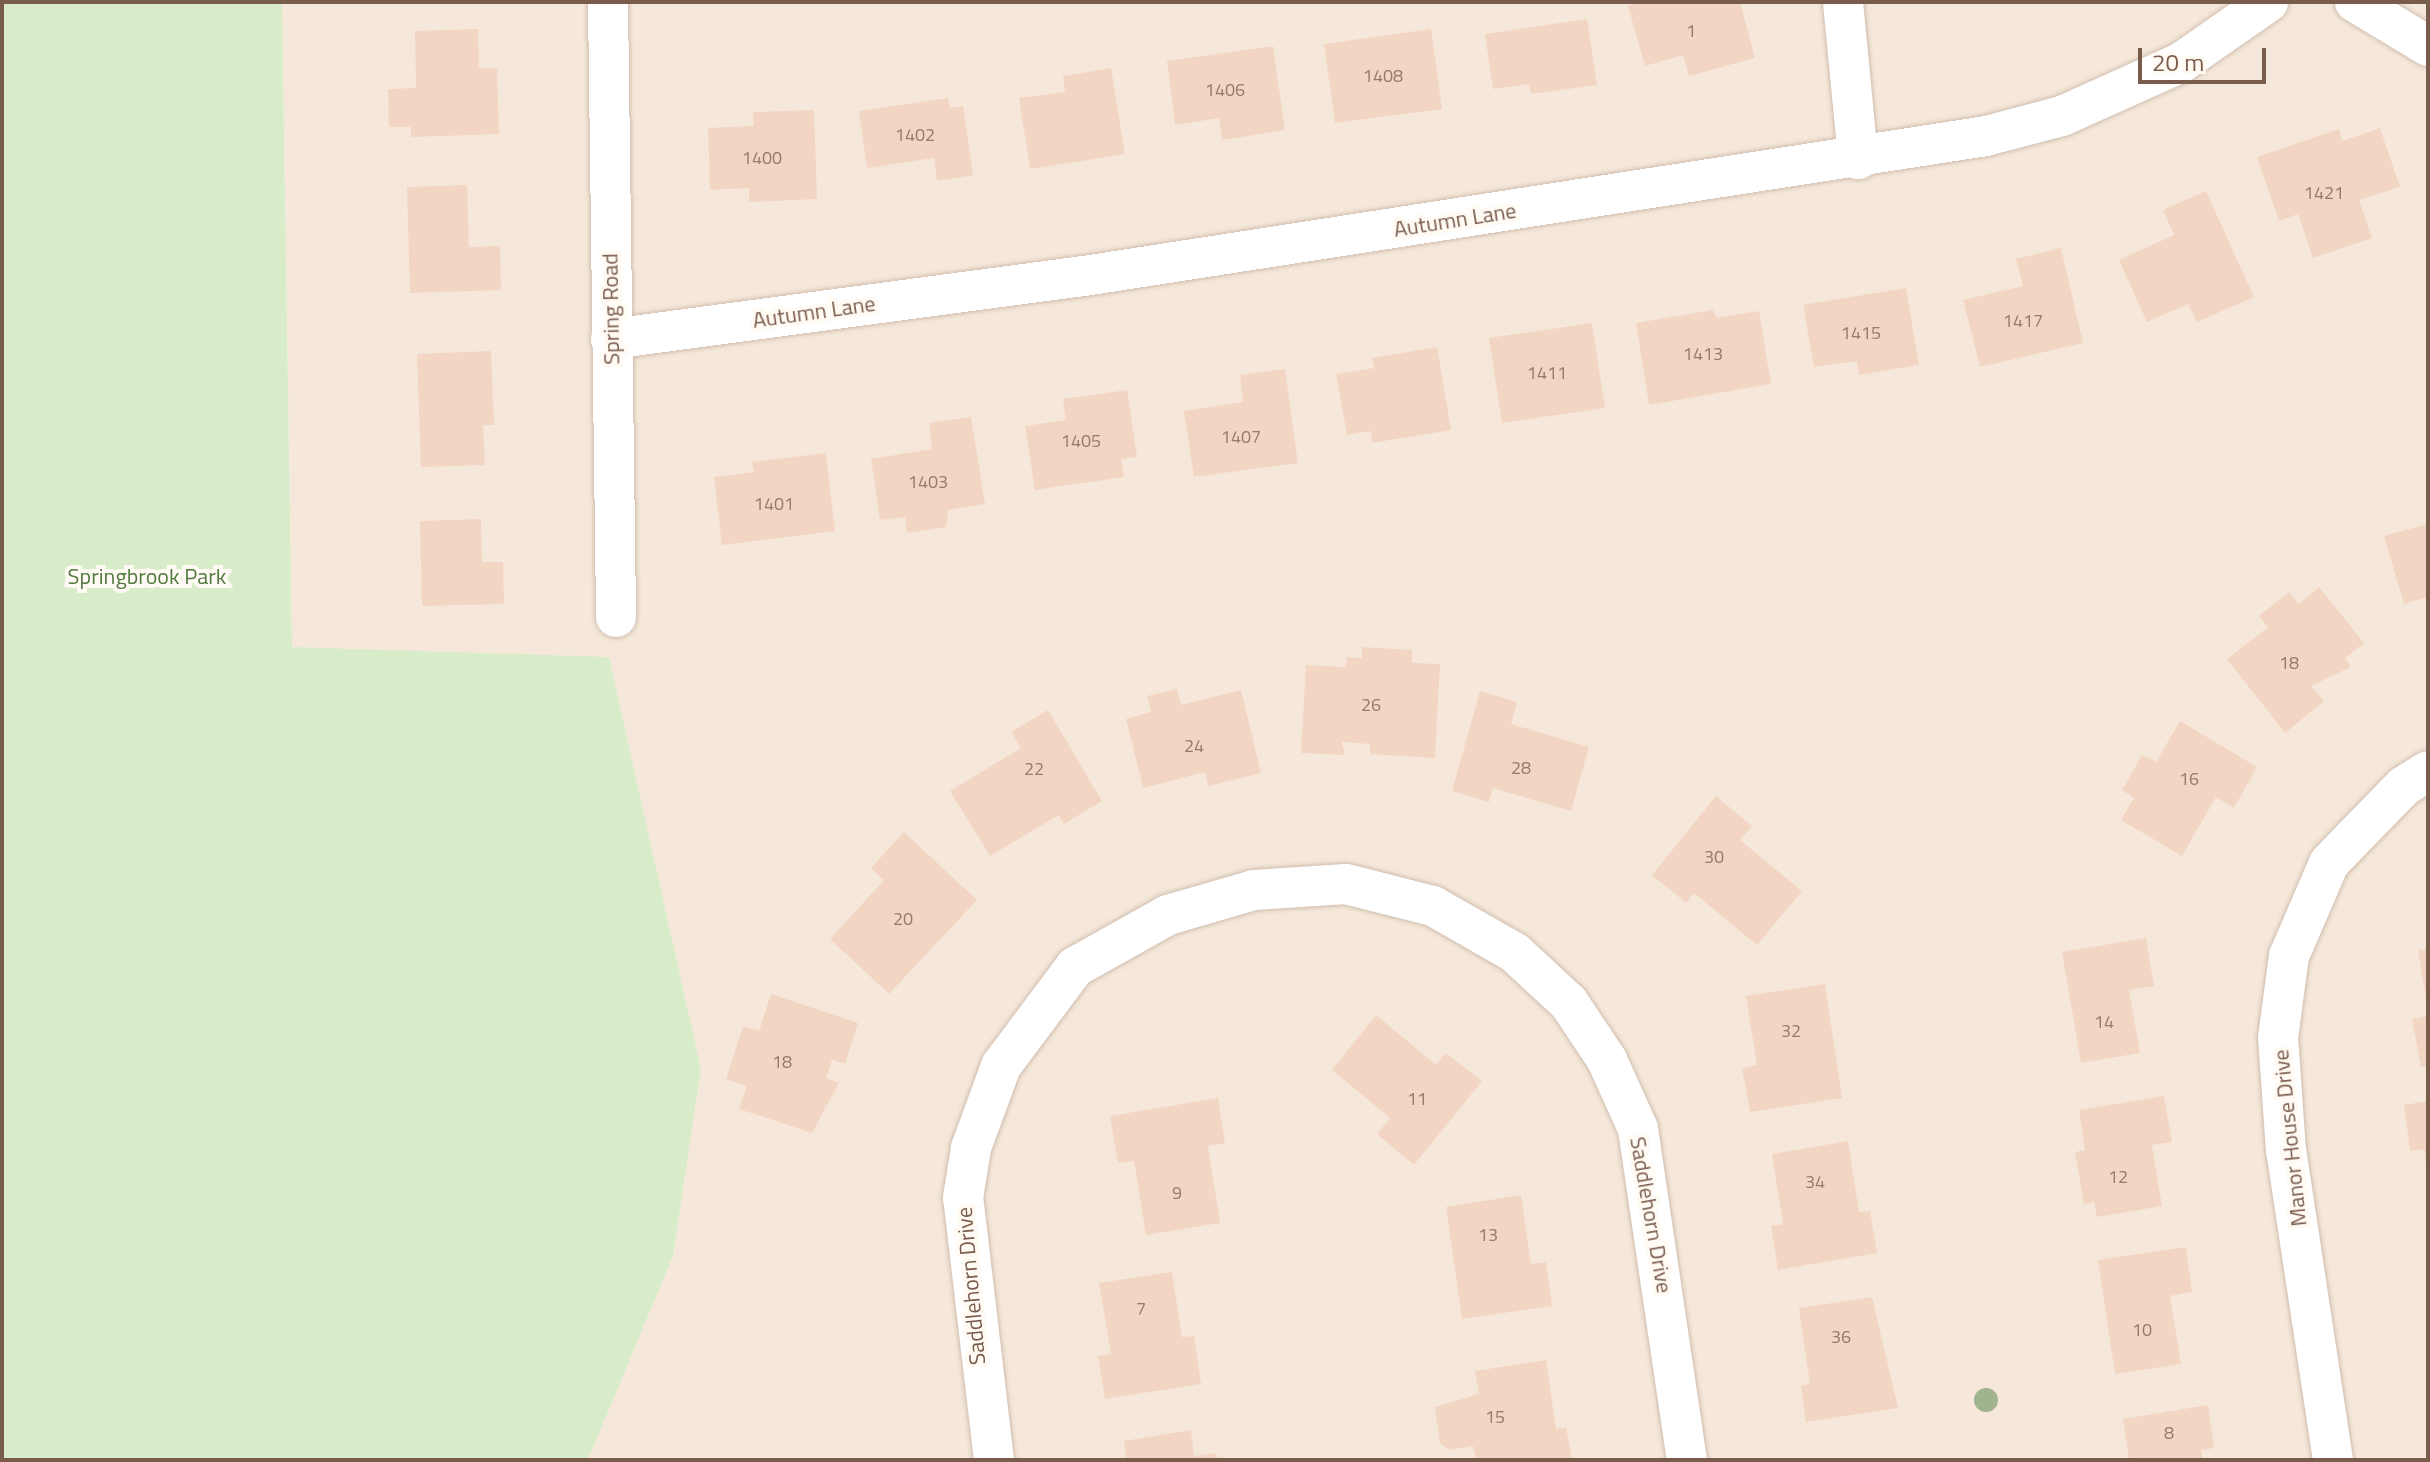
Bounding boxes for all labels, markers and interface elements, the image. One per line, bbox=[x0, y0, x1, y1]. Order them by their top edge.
house number: 1 bbox=[1686, 20, 1696, 42]
scale bar bbox=[2142, 32, 2270, 82]
text: 20 m bbox=[2152, 44, 2204, 80]
house number: 1408 bbox=[1363, 65, 1403, 87]
house number: 1406 bbox=[1205, 79, 1245, 101]
house number: 1402 bbox=[895, 124, 935, 146]
house number: 1400 bbox=[742, 147, 782, 169]
house number: 1421 bbox=[2304, 182, 2344, 204]
street label: Autumn Lane bbox=[1392, 197, 1518, 243]
street label: Spring Road bbox=[597, 253, 625, 365]
street label: Autumn Lane bbox=[751, 290, 877, 334]
house number: 1417 bbox=[2003, 310, 2043, 332]
house number: 1415 bbox=[1841, 322, 1881, 344]
house number: 1413 bbox=[1683, 343, 1723, 365]
house number: 1411 bbox=[1527, 362, 1567, 384]
house number: 1407 bbox=[1221, 426, 1261, 448]
house number: 1405 bbox=[1061, 430, 1101, 452]
house number: 1403 bbox=[908, 471, 948, 493]
house number: 1401 bbox=[754, 493, 794, 515]
park label: Springbrook Park bbox=[68, 564, 226, 590]
house number: 18 bbox=[2279, 652, 2299, 674]
house number: 26 bbox=[1361, 694, 1381, 716]
house number: 24 bbox=[1184, 735, 1204, 757]
house number: 28 bbox=[1511, 757, 1531, 779]
house number: 22 bbox=[1024, 758, 1044, 780]
house number: 16 bbox=[2179, 768, 2199, 790]
house number: 30 bbox=[1704, 846, 1724, 868]
house number: 20 bbox=[893, 908, 913, 930]
house number: 14 bbox=[2094, 1011, 2114, 1033]
house number: 32 bbox=[1781, 1020, 1801, 1042]
street label: Manor House Drive bbox=[2268, 1048, 2312, 1228]
house number: 18 bbox=[772, 1051, 792, 1073]
house number: 11 bbox=[1407, 1088, 1427, 1110]
street label: Saddlehorn Drive bbox=[1624, 1135, 1678, 1295]
house number: 12 bbox=[2108, 1166, 2128, 1188]
house number: 34 bbox=[1805, 1171, 1825, 1193]
house number: 9 bbox=[1172, 1182, 1182, 1204]
street label: Saddlehorn Drive bbox=[951, 1206, 991, 1366]
house number: 13 bbox=[1478, 1224, 1498, 1246]
house number: 7 bbox=[1136, 1298, 1146, 1320]
house number: 10 bbox=[2132, 1319, 2152, 1341]
house number: 36 bbox=[1831, 1326, 1851, 1348]
house number: 15 bbox=[1485, 1406, 1505, 1428]
house number: 8 bbox=[2164, 1422, 2174, 1444]

